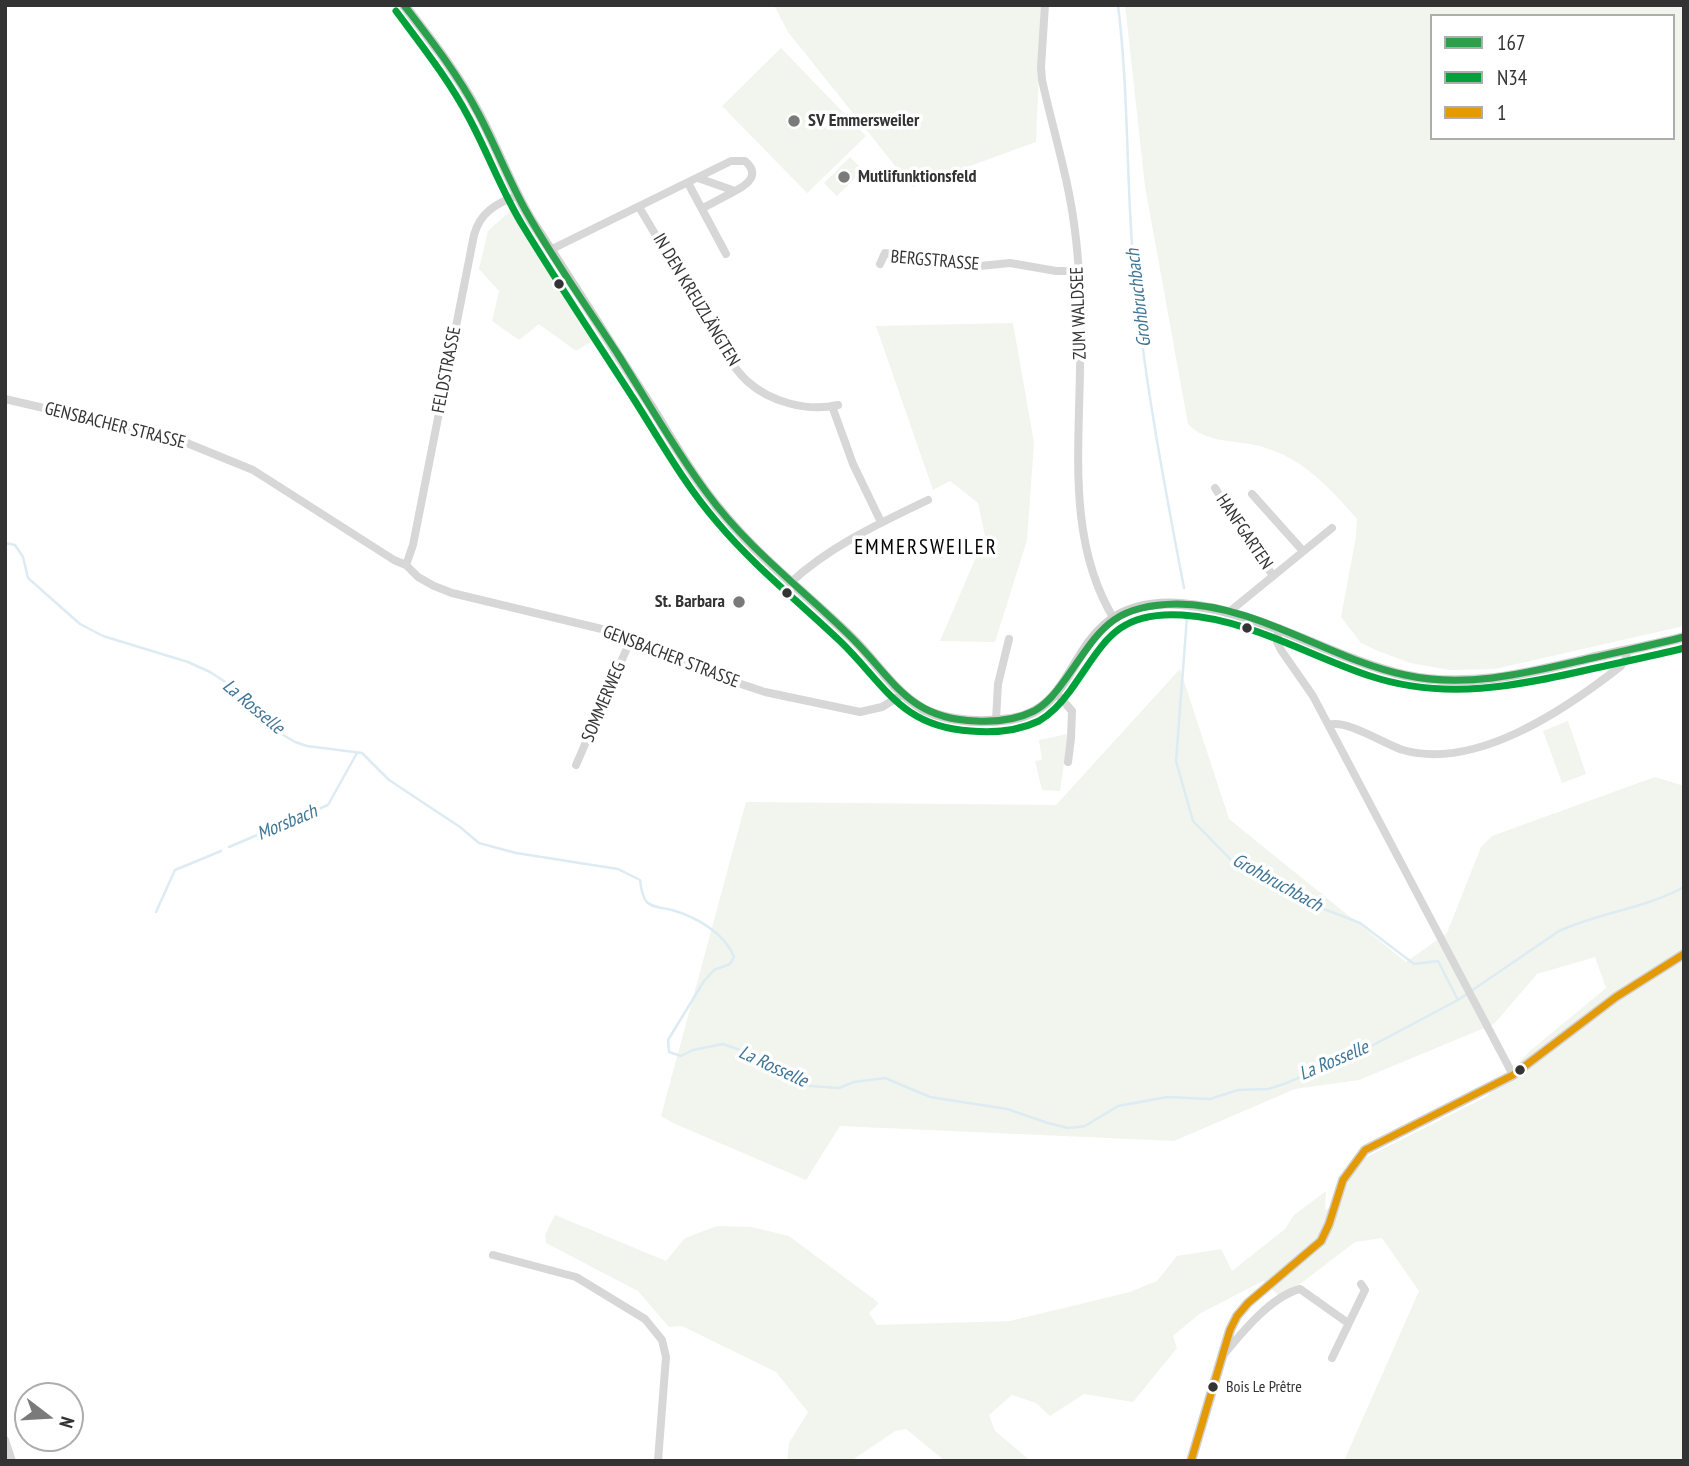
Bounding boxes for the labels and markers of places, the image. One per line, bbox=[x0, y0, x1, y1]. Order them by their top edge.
place label: SV Emmersweiler bbox=[808, 110, 919, 132]
marker: SV Emmersweiler bbox=[786, 113, 802, 129]
place label: Mutlifunktionsfeld bbox=[858, 166, 977, 188]
marker: Mutlifunktionsfeld bbox=[836, 169, 852, 185]
unlabelled marker bbox=[552, 277, 566, 291]
unlabelled marker bbox=[780, 586, 794, 600]
place label: St. Barbara bbox=[655, 591, 725, 613]
marker: St. Barbara bbox=[731, 594, 747, 610]
unlabelled marker bbox=[1240, 621, 1254, 635]
unlabelled marker bbox=[1513, 1063, 1527, 1077]
place label: Bois Le Prêtre bbox=[1226, 1377, 1302, 1397]
marker: Bois Le Prêtre bbox=[1206, 1380, 1220, 1394]

